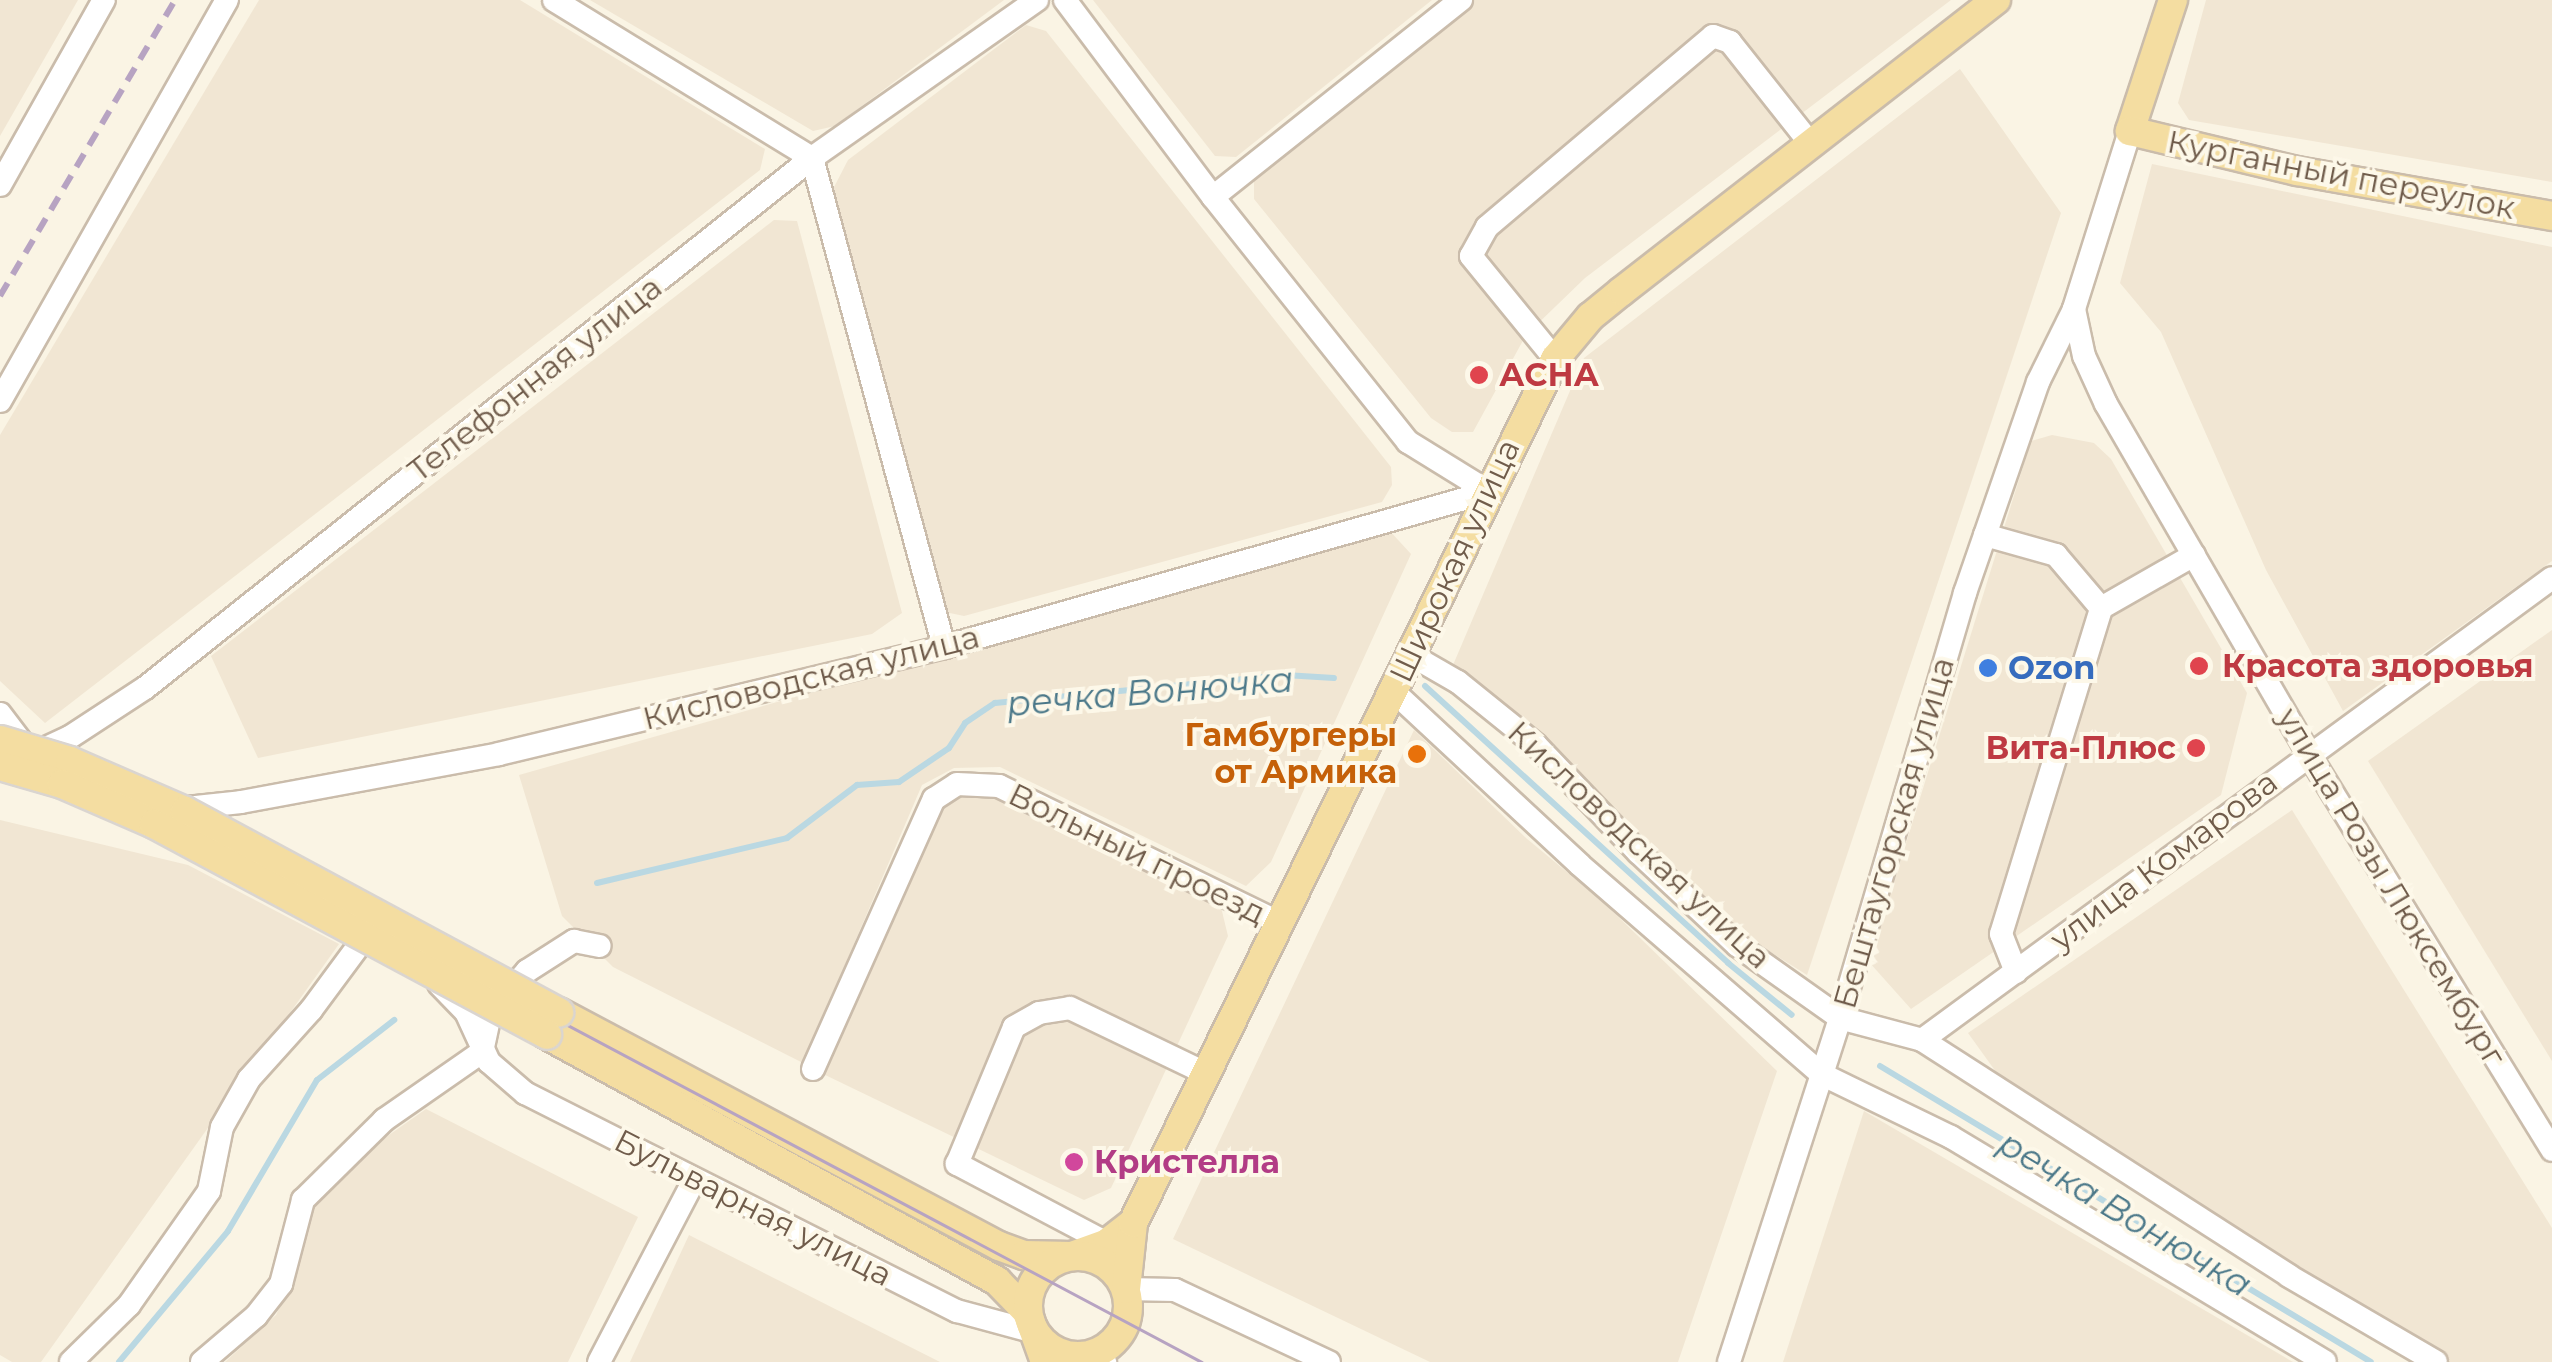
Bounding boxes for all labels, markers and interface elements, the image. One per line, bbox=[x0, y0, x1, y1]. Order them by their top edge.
street label: Курганный переулок bbox=[2164, 122, 2518, 228]
street label: Телефонная улица bbox=[400, 268, 670, 490]
place label: АСНА bbox=[1499, 356, 1599, 394]
marker: АСНА bbox=[1468, 364, 1490, 386]
street label: Широкая улица bbox=[1382, 433, 1528, 689]
street label: Кисловодская улица bbox=[639, 618, 983, 738]
place label: Красота здоровья bbox=[2222, 647, 2534, 685]
place label: Ozon bbox=[2008, 649, 2095, 687]
street label: Бештаугорская улица bbox=[1825, 653, 1963, 1013]
marker: Красота здоровья bbox=[2186, 653, 2212, 679]
marker: Ozon bbox=[1977, 657, 1999, 679]
water label: речка Вонючка bbox=[1005, 659, 1295, 725]
street label: улица Розы Люксембург bbox=[2269, 701, 2513, 1073]
street label: Кисловодская улица bbox=[1500, 713, 1778, 977]
place label: Гамбургеры от Армика bbox=[1185, 717, 1397, 792]
place label: Вита-Плюс bbox=[1986, 729, 2176, 767]
marker: Вита-Плюс bbox=[2185, 737, 2207, 759]
marker: Гамбургеры от Армика bbox=[1406, 743, 1428, 765]
street label: улица Комарова bbox=[2043, 763, 2285, 959]
street label: Вольный проезд bbox=[1002, 775, 1272, 933]
street label: Бульварная улица bbox=[608, 1121, 898, 1295]
water label: речка Вонючка bbox=[1991, 1122, 2259, 1306]
place label: Кристелла bbox=[1094, 1143, 1280, 1181]
marker: Кристелла bbox=[1063, 1151, 1085, 1173]

